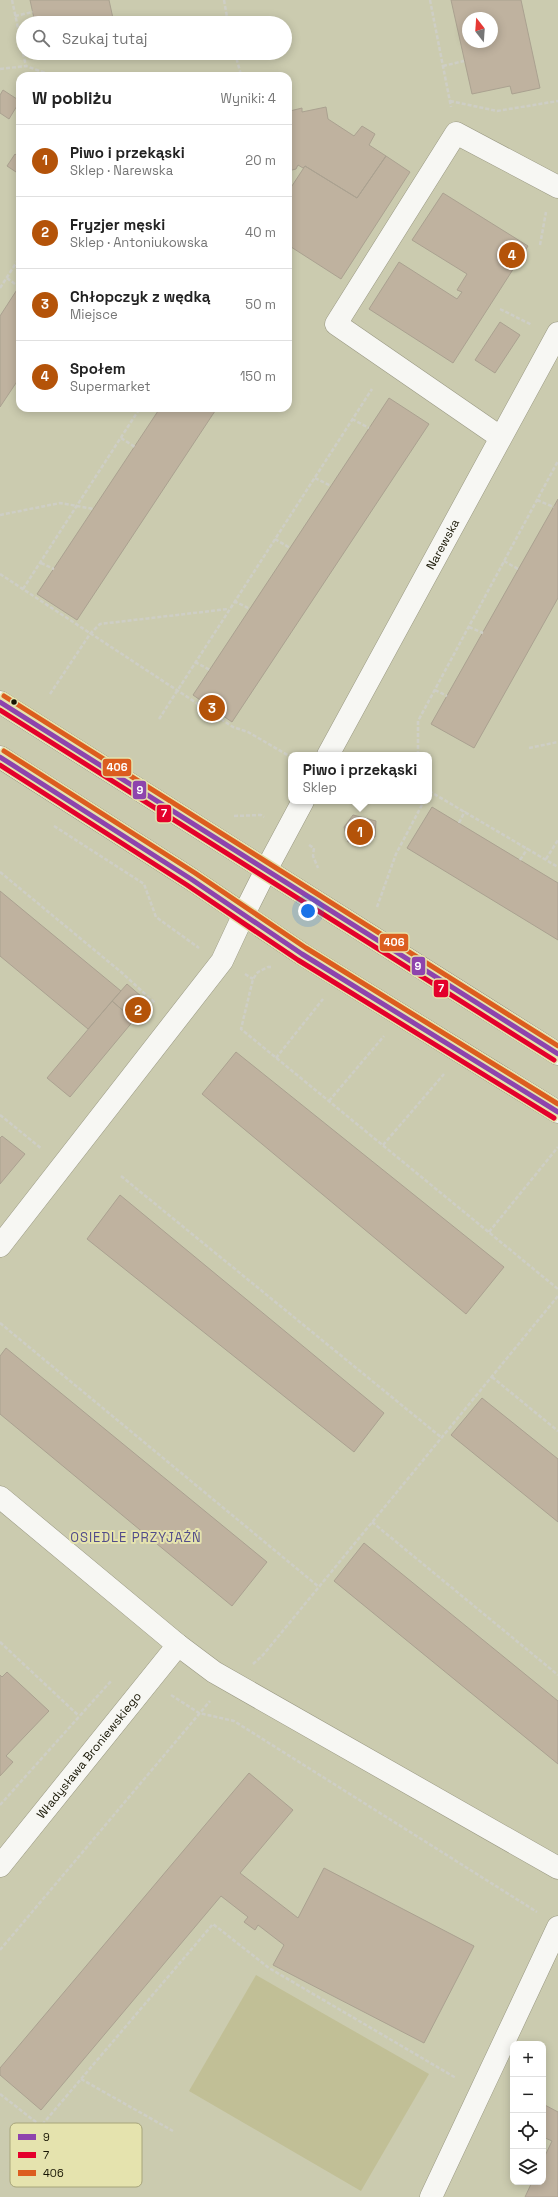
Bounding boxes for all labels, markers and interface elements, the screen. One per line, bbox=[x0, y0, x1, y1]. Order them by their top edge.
north arrow bbox=[462, 12, 498, 48]
search box bbox=[16, 16, 292, 60]
icon: search bbox=[30, 27, 52, 49]
text: Szukaj tutaj bbox=[62, 29, 148, 48]
text: W pobliżu bbox=[32, 87, 112, 109]
text: Wyniki: 4 bbox=[221, 90, 276, 107]
text: Piwo i przekąski bbox=[70, 143, 185, 162]
text: 1 bbox=[42, 152, 48, 169]
text: 20 m bbox=[245, 152, 276, 169]
text: Sklep · Narewska bbox=[70, 162, 173, 179]
text: Fryzjer męski bbox=[70, 215, 165, 234]
text: 2 bbox=[41, 224, 49, 241]
text: 40 m bbox=[245, 224, 276, 241]
text: Sklep · Antoniukowska bbox=[70, 234, 208, 251]
pin: 4 bbox=[499, 240, 525, 270]
text: Chłopczyk z wędką bbox=[70, 287, 210, 306]
text: 3 bbox=[41, 296, 49, 313]
text: 50 m bbox=[245, 296, 276, 313]
text: Miejsce bbox=[70, 306, 118, 323]
text: Społem bbox=[70, 359, 126, 378]
text: 4 bbox=[41, 368, 49, 385]
text: 150 m bbox=[240, 368, 276, 385]
text: Supermarket bbox=[70, 378, 151, 395]
street label: Narewska bbox=[423, 516, 463, 572]
pin: 3 bbox=[199, 693, 225, 723]
unlabelled marker bbox=[9, 697, 19, 707]
popup bbox=[288, 752, 432, 804]
line badge: 406 bbox=[102, 758, 132, 777]
text: 406 bbox=[107, 760, 128, 774]
text: Piwo i przekąski bbox=[303, 760, 417, 779]
text: Sklep bbox=[303, 779, 337, 796]
line badge: 9 bbox=[132, 780, 147, 800]
text: 9 bbox=[137, 783, 144, 797]
line badge: 7 bbox=[156, 804, 172, 823]
text: 7 bbox=[161, 806, 167, 820]
pin: 1 bbox=[347, 817, 373, 847]
your location bbox=[298, 901, 318, 921]
line badge: 406 bbox=[379, 933, 409, 952]
text: 406 bbox=[384, 935, 405, 949]
line badge: 9 bbox=[411, 956, 426, 976]
text: 9 bbox=[415, 959, 422, 973]
line badge: 7 bbox=[433, 979, 449, 998]
text: 7 bbox=[438, 981, 444, 995]
pin: 2 bbox=[125, 995, 151, 1025]
district label: OSIEDLE PRZYJAŹŃ bbox=[70, 1529, 202, 1546]
street label: Władysława Broniewskiego bbox=[33, 1689, 145, 1822]
map controls bbox=[510, 2041, 546, 2185]
button: + bbox=[510, 2041, 546, 2077]
button: − bbox=[510, 2077, 546, 2113]
button: locate bbox=[510, 2113, 546, 2149]
legend bbox=[10, 2123, 142, 2187]
text: 9 bbox=[43, 2130, 50, 2144]
text: 7 bbox=[43, 2148, 49, 2162]
button: layers bbox=[510, 2149, 546, 2185]
text: 406 bbox=[43, 2166, 64, 2180]

